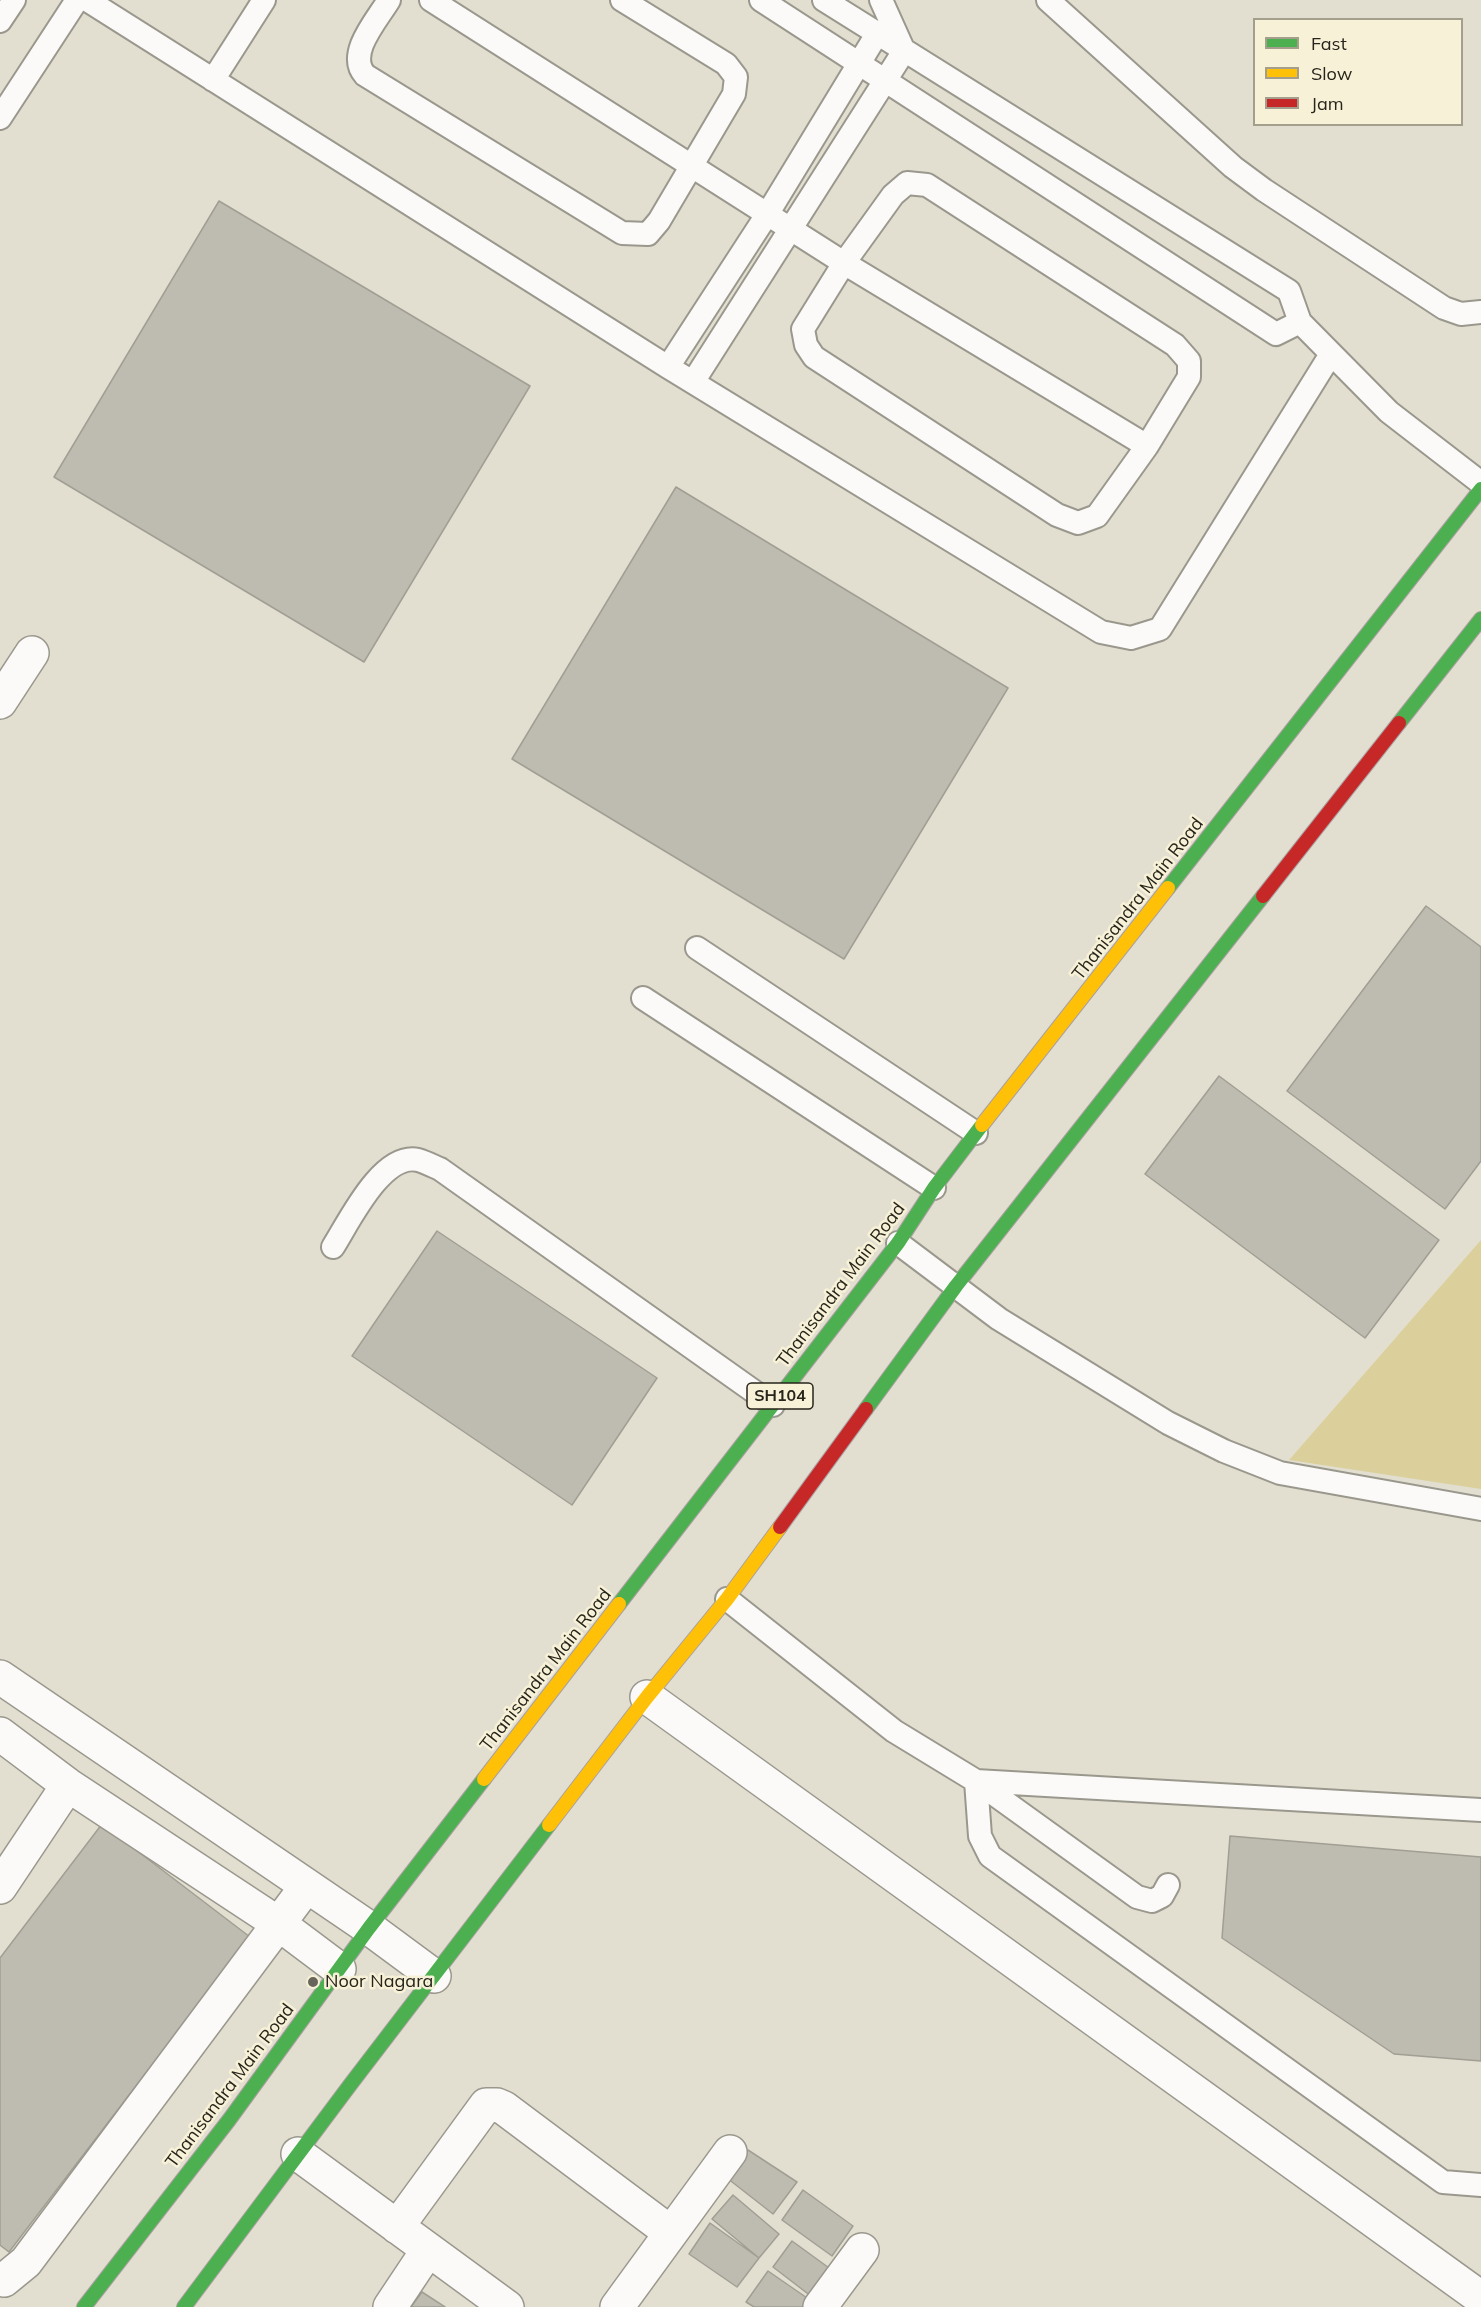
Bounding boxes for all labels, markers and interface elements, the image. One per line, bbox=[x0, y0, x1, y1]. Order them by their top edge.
legend bbox=[1253, 18, 1463, 126]
text: Fast bbox=[1311, 32, 1347, 55]
text: Slow bbox=[1311, 62, 1352, 85]
text: Jam bbox=[1311, 92, 1344, 115]
street label: Thanisandra Main Road bbox=[1068, 814, 1208, 984]
street label: Thanisandra Main Road bbox=[772, 1199, 910, 1371]
road number: SH104 bbox=[747, 1383, 813, 1409]
street label: Thanisandra Main Road bbox=[476, 1585, 616, 1755]
place label: Noor Nagara bbox=[325, 1971, 433, 1993]
marker: Noor Nagara bbox=[306, 1975, 320, 1989]
street label: Thanisandra Main Road bbox=[161, 2000, 299, 2172]

